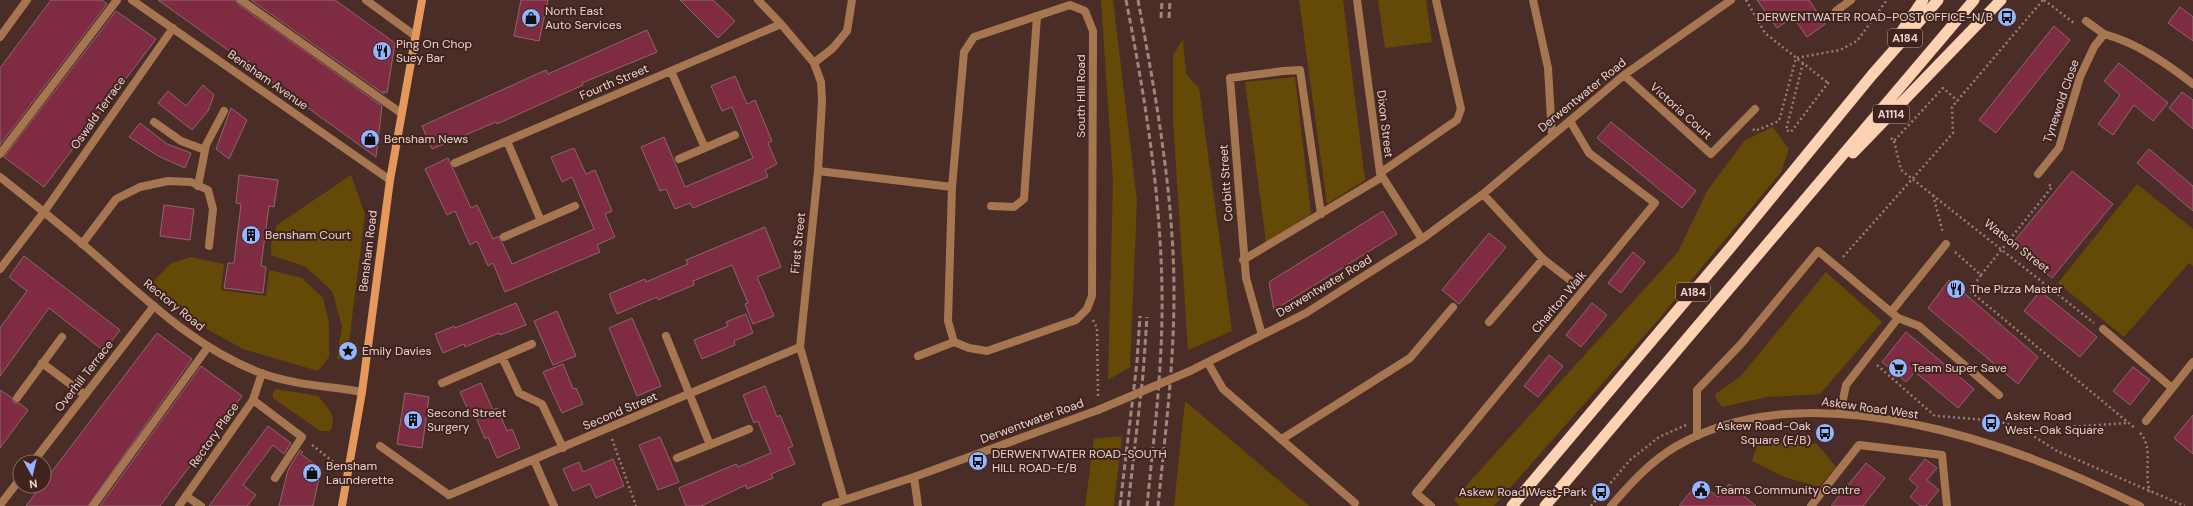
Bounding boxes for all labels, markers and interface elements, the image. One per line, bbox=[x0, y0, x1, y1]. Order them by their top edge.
place label: North East Auto Services bbox=[545, 3, 622, 33]
bus stop icon: DERWENTWATER ROAD-POST OFFICE-N/B bbox=[1996, 6, 2018, 28]
shop icon: North East Auto Services bbox=[520, 7, 542, 29]
place label: DERWENTWATER ROAD-POST OFFICE-N/B bbox=[1757, 9, 1993, 25]
road number: A184 bbox=[1888, 29, 1922, 47]
place label: Ping On Chop Suey Bar bbox=[396, 36, 472, 66]
restaurant icon: Ping On Chop Suey Bar bbox=[371, 40, 393, 62]
street label: Bensham Avenue bbox=[224, 46, 312, 114]
street label: South Hill Road bbox=[1073, 54, 1089, 138]
street label: Derwentwater Road bbox=[1535, 54, 1629, 136]
street label: Tynewold Close bbox=[2039, 57, 2083, 145]
street label: Fourth Street bbox=[577, 60, 651, 104]
street label: Oswald Terrace bbox=[67, 73, 129, 153]
street label: Victoria Court bbox=[1647, 79, 1716, 143]
street label: Dixon Street bbox=[1373, 89, 1397, 159]
road number: A1114 bbox=[1873, 105, 1909, 123]
shop icon: Bensham News bbox=[359, 128, 381, 150]
place label: Bensham News bbox=[384, 131, 468, 147]
street label: Corbitt Street bbox=[1215, 144, 1237, 222]
street label: Bensham Road bbox=[355, 209, 381, 293]
street label: First Street bbox=[787, 211, 809, 274]
street label: Watson Street bbox=[1981, 215, 2053, 277]
building icon: Bensham Court bbox=[240, 224, 262, 246]
place label: Bensham Court bbox=[265, 227, 351, 243]
street label: Derwentwater Road bbox=[1273, 251, 1375, 321]
street label: Charlton Walk bbox=[1528, 267, 1590, 337]
street label: Rectory Road bbox=[140, 275, 208, 335]
restaurant icon: The Pizza Master bbox=[1945, 278, 1967, 300]
place label: The Pizza Master bbox=[1970, 281, 2063, 297]
road number: A184 bbox=[1676, 283, 1710, 301]
street label: Overhill Terrace bbox=[51, 337, 117, 415]
place icon: Emily Davies bbox=[337, 340, 359, 362]
place label: Emily Davies bbox=[362, 343, 432, 359]
supermarket icon: Team Super Save bbox=[1887, 357, 1909, 379]
place label: Team Super Save bbox=[1912, 360, 2007, 376]
street label: Second Street bbox=[580, 388, 660, 434]
street label: Askew Road West bbox=[1820, 393, 1920, 423]
street label: Derwentwater Road bbox=[978, 395, 1086, 447]
street label: Rectory Place bbox=[186, 399, 242, 471]
place label: Second Street Surgery bbox=[427, 405, 507, 435]
place label: Askew Road West-Oak Square bbox=[2005, 408, 2104, 438]
building icon: Second Street Surgery bbox=[402, 409, 424, 431]
bus stop icon: Askew Road West-Oak Square bbox=[1980, 412, 2002, 434]
place label: Askew Road-Oak Square (E/B) bbox=[1716, 418, 1811, 448]
bus stop icon: Askew Road-Oak Square (E/B) bbox=[1814, 422, 1836, 444]
place label: DERWENTWATER ROAD-SOUTH HILL ROAD-E/B bbox=[992, 446, 1167, 476]
bus stop icon: DERWENTWATER ROAD-SOUTH HILL ROAD-E/B bbox=[967, 450, 989, 472]
north arrow bbox=[12, 454, 52, 494]
place label: Bensham Launderette bbox=[326, 458, 394, 488]
shop icon: Bensham Launderette bbox=[301, 462, 323, 484]
text: N bbox=[28, 476, 38, 491]
public building icon: Teams Community Centre bbox=[1690, 479, 1712, 501]
bus stop icon: Askew Road West-Park bbox=[1590, 481, 1612, 503]
place label: Teams Community Centre bbox=[1715, 482, 1860, 498]
place label: Askew Road West-Park bbox=[1459, 484, 1587, 500]

